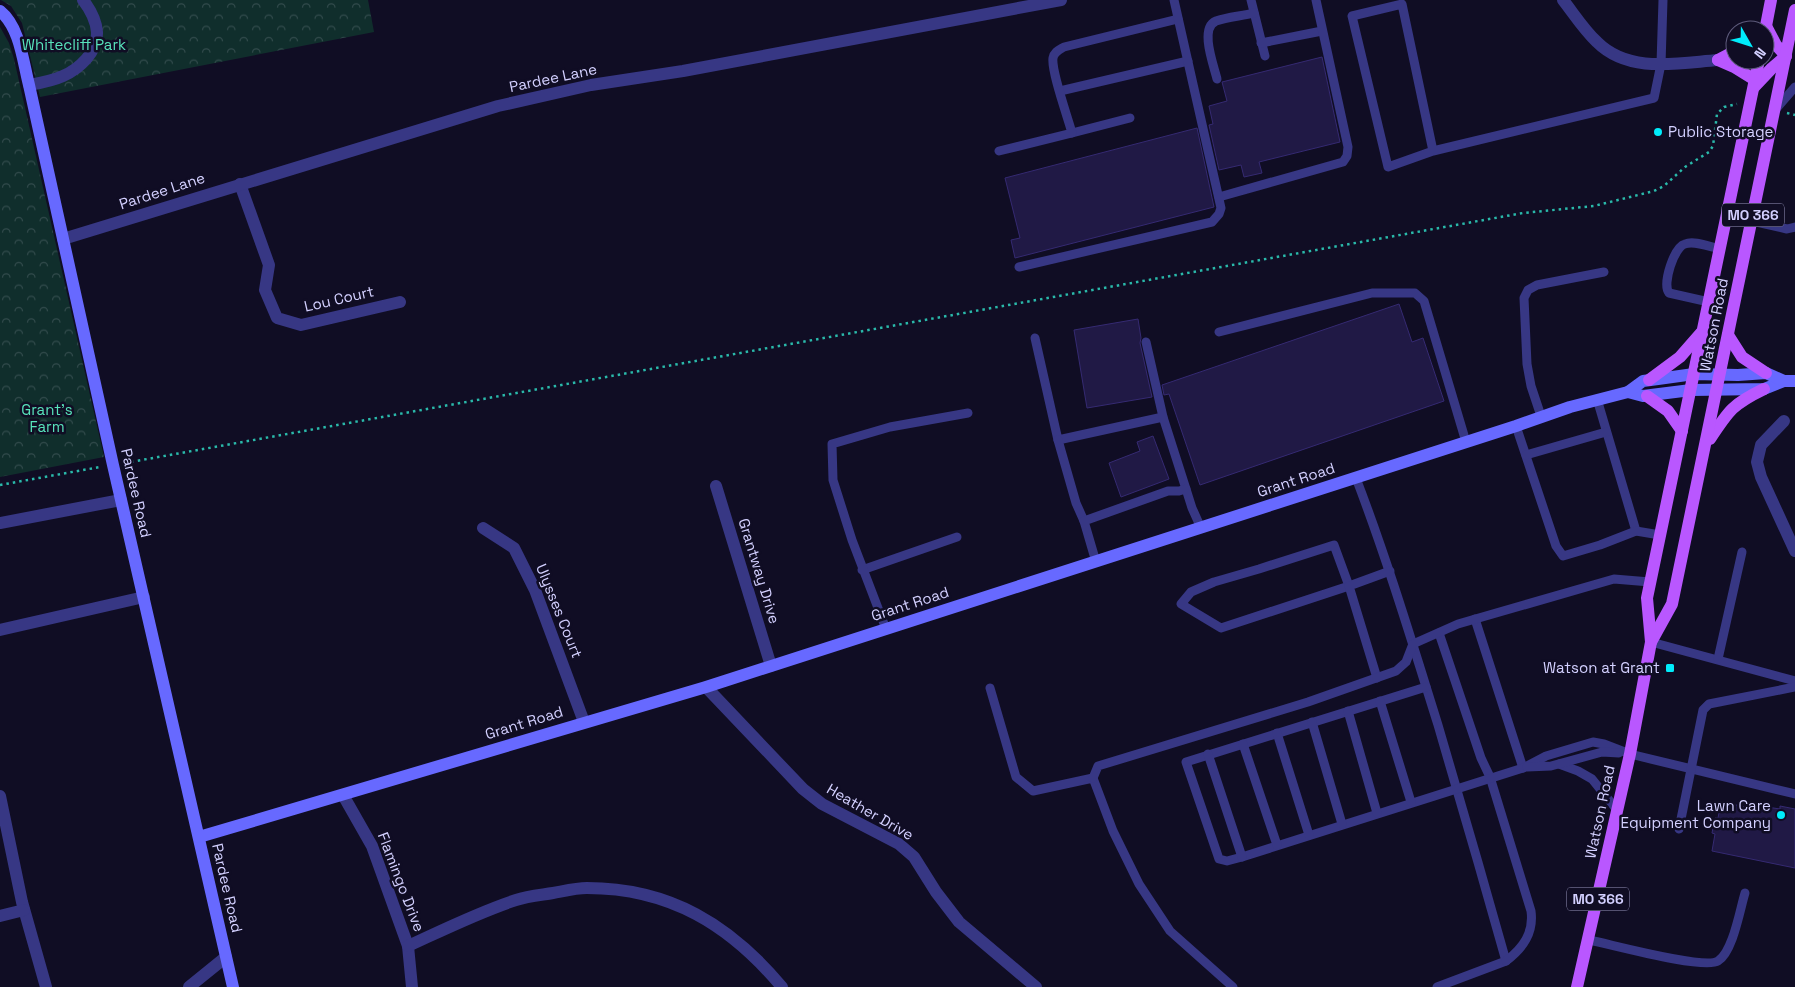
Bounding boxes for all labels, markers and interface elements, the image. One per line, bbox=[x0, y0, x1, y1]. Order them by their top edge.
north arrow bbox=[1725, 20, 1775, 70]
park label: Whitecliff Park bbox=[22, 35, 126, 54]
text: N bbox=[1750, 44, 1770, 62]
street label: Pardee Lane bbox=[507, 59, 599, 96]
place label: Public Storage bbox=[1668, 122, 1774, 141]
marker: Public Storage bbox=[1652, 126, 1664, 138]
street label: Pardee Lane bbox=[117, 168, 207, 213]
road number: MO 366 bbox=[1722, 204, 1784, 226]
street label: Watson Road bbox=[1695, 276, 1732, 373]
street label: Lou Court bbox=[302, 281, 376, 316]
park label: Grant's Farm bbox=[21, 400, 73, 436]
street label: Pardee Road bbox=[117, 446, 156, 539]
street label: Grant Road bbox=[1255, 458, 1337, 501]
street label: Grantway Drive bbox=[734, 516, 785, 626]
street label: Ulysses Court bbox=[532, 561, 587, 661]
street label: Grant Road bbox=[869, 582, 951, 625]
place label: Watson at Grant bbox=[1543, 658, 1660, 677]
marker: Watson at Grant bbox=[1664, 662, 1676, 674]
street label: Grant Road bbox=[483, 702, 565, 743]
street label: Watson Road bbox=[1580, 763, 1619, 860]
street label: Heather Drive bbox=[823, 779, 917, 844]
place label: Lawn Care Equipment Company bbox=[1621, 796, 1771, 832]
marker: Lawn Care Equipment Company bbox=[1775, 809, 1787, 821]
street label: Flamingo Drive bbox=[374, 829, 429, 934]
street label: Pardee Road bbox=[208, 841, 247, 934]
road number: MO 366 bbox=[1567, 888, 1629, 911]

